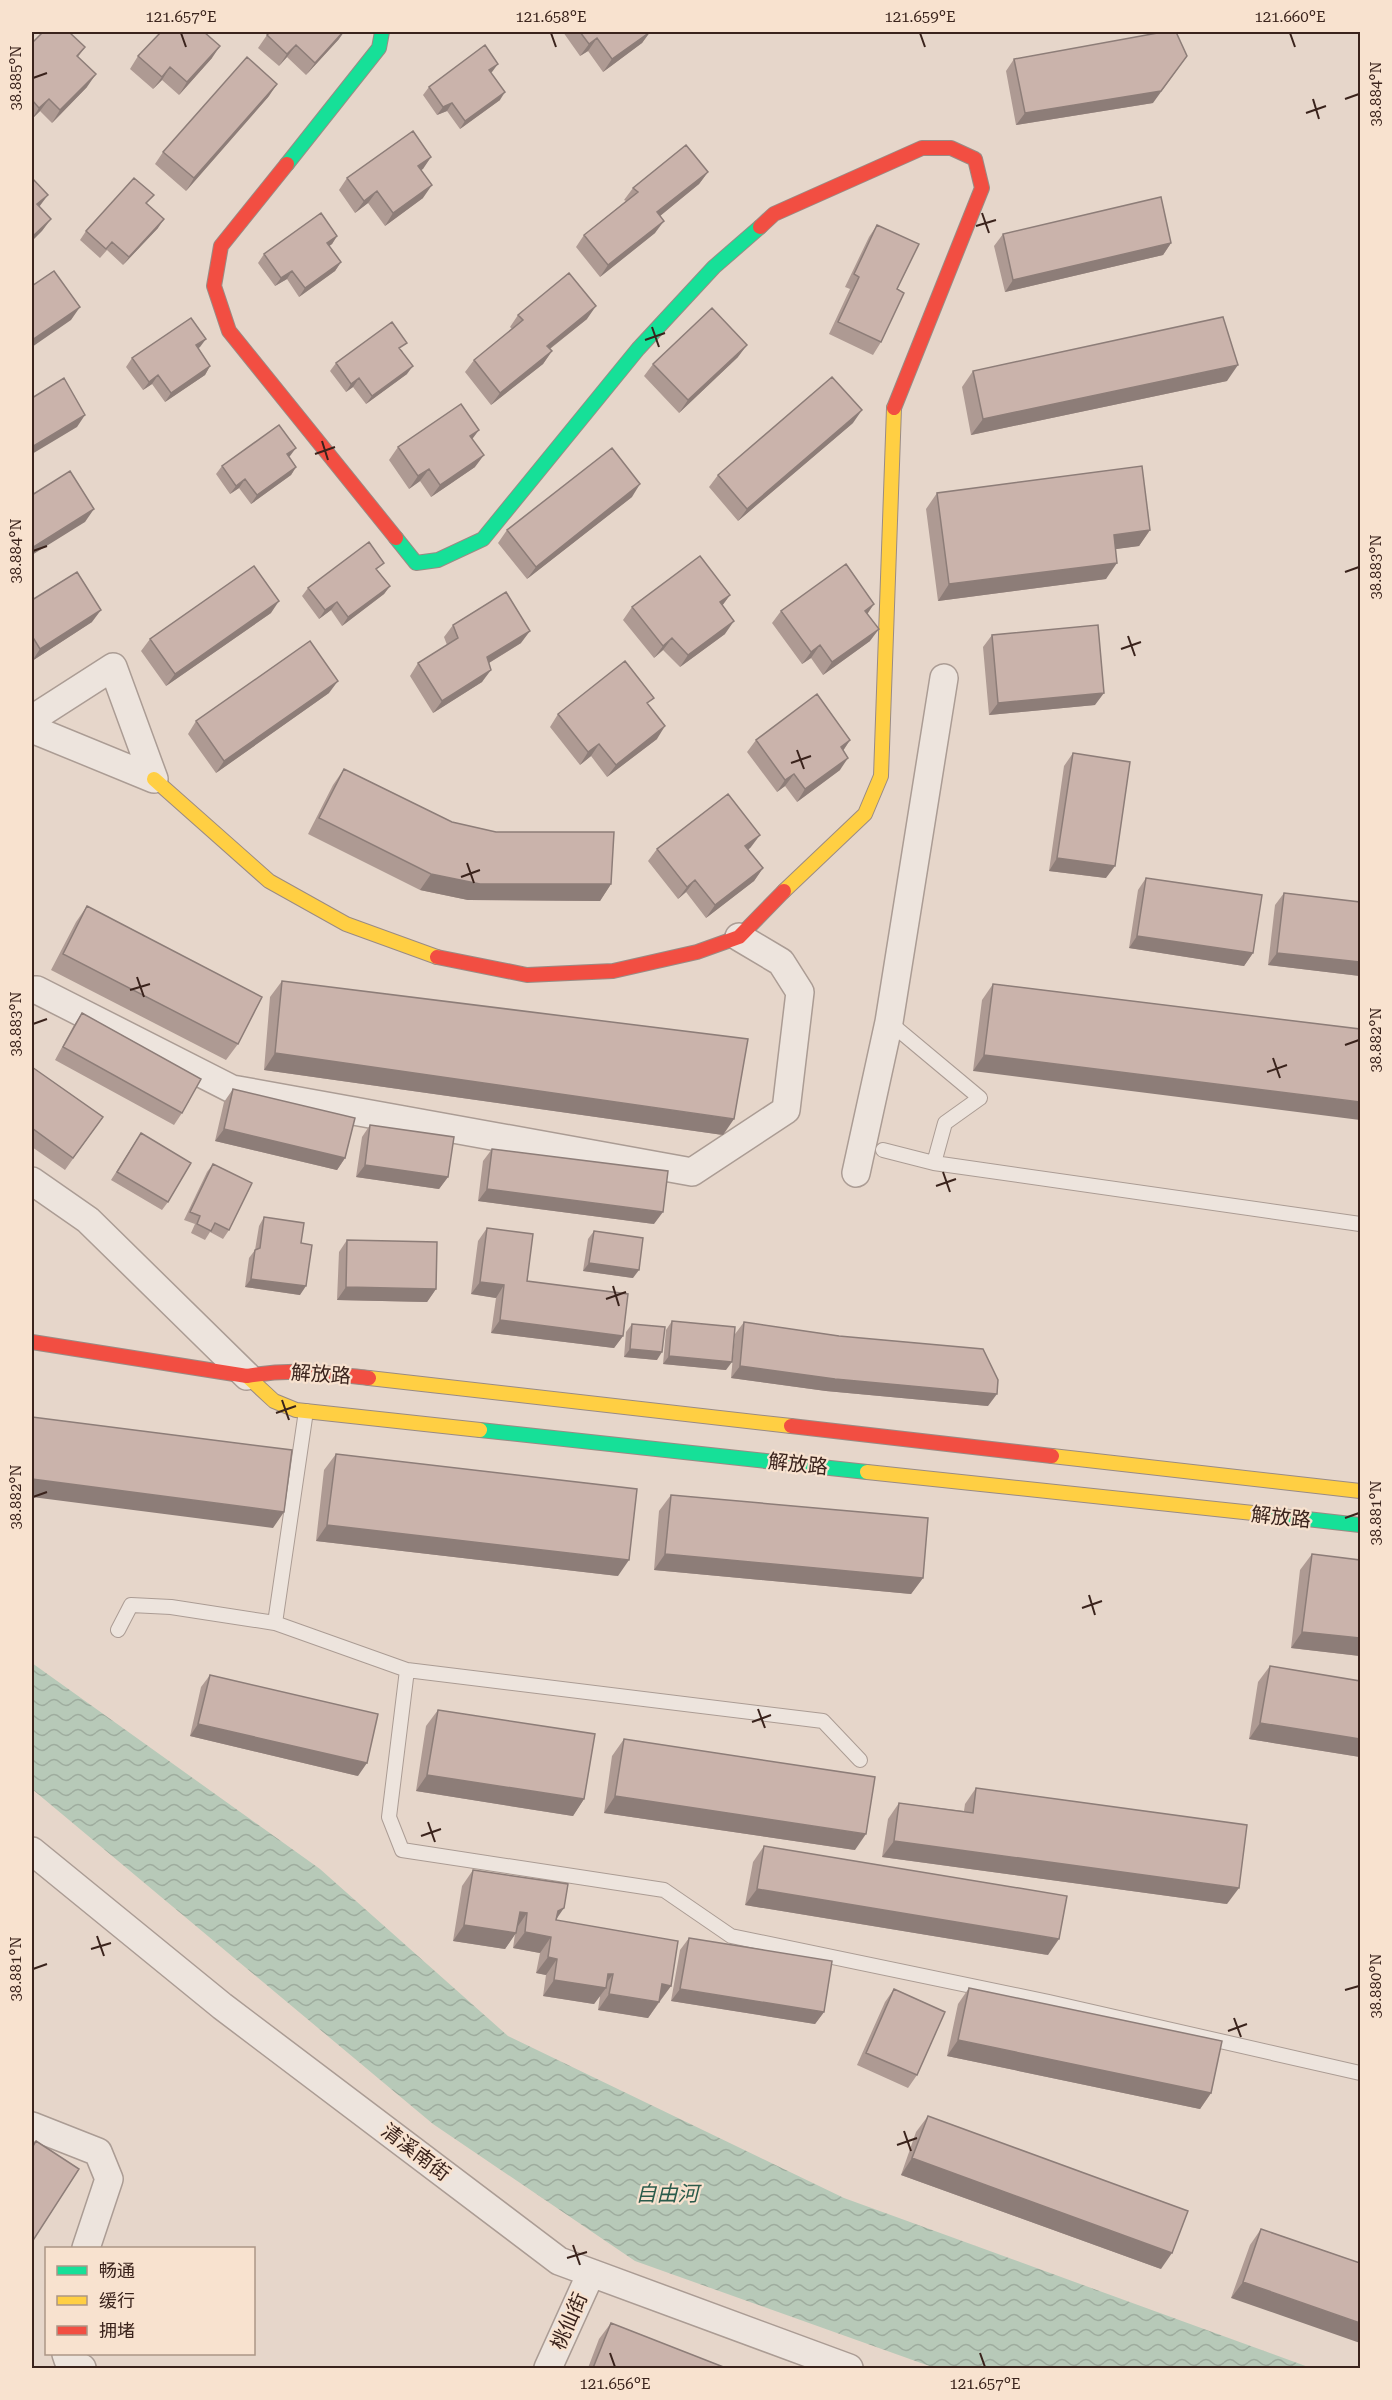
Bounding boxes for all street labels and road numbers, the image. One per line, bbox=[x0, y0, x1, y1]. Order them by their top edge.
street label: 解放路 bbox=[290, 1360, 352, 1388]
street label: 解放路 bbox=[767, 1449, 829, 1479]
street label: 解放路 bbox=[1250, 1502, 1312, 1532]
street label: 清溪南街 bbox=[377, 2118, 455, 2186]
street label: 桃仙街 bbox=[546, 2289, 592, 2353]

